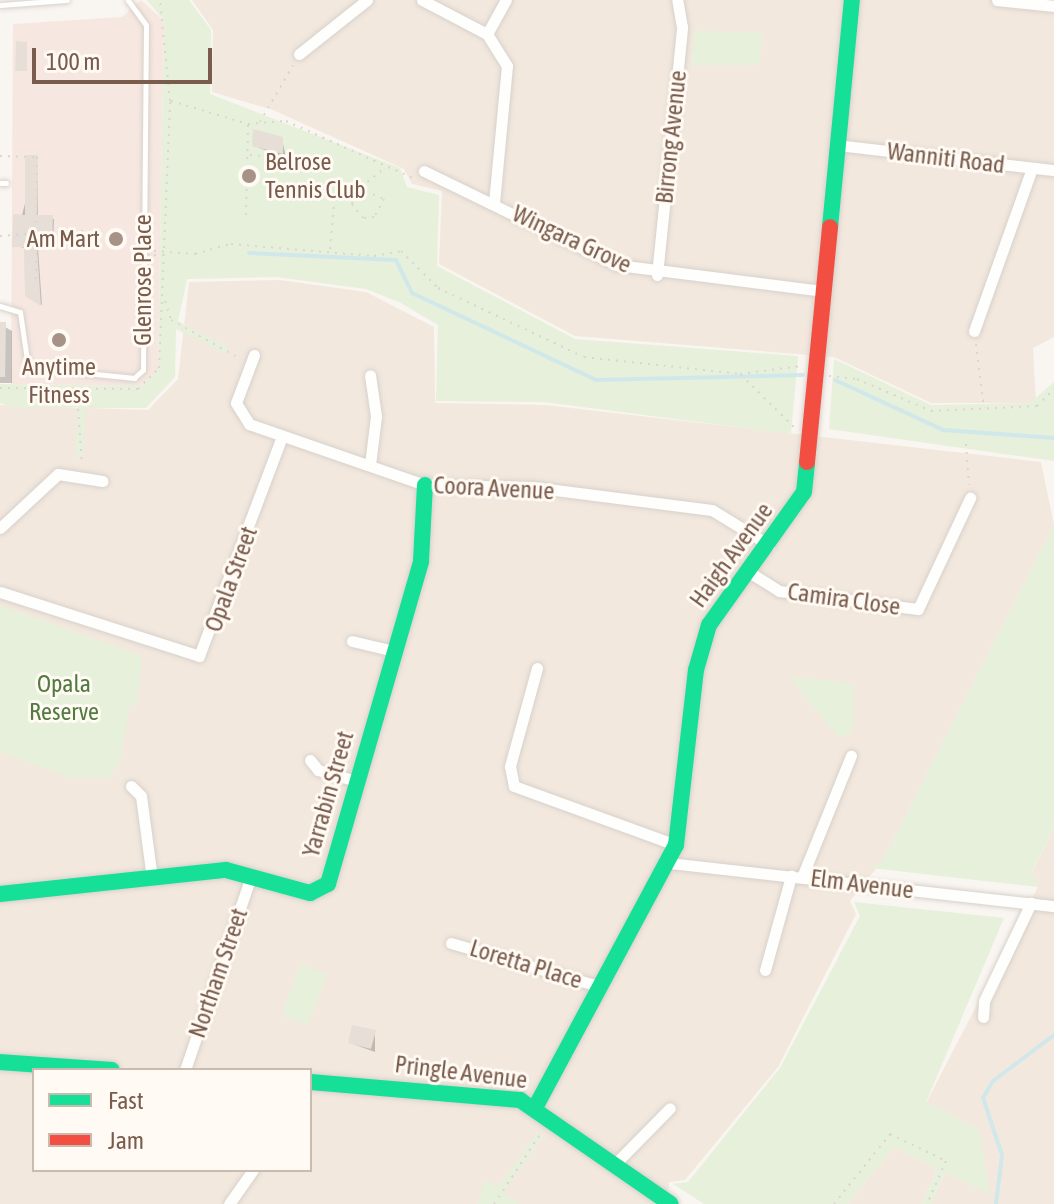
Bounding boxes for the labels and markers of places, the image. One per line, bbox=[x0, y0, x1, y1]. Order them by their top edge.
place label: Belrose Tennis Club bbox=[265, 148, 366, 204]
marker: Belrose Tennis Club bbox=[240, 167, 258, 185]
place label: Am Mart bbox=[27, 225, 100, 253]
marker: Am Mart bbox=[107, 230, 125, 248]
marker: Anytime Fitness bbox=[50, 331, 68, 349]
place label: Anytime Fitness bbox=[22, 353, 96, 409]

